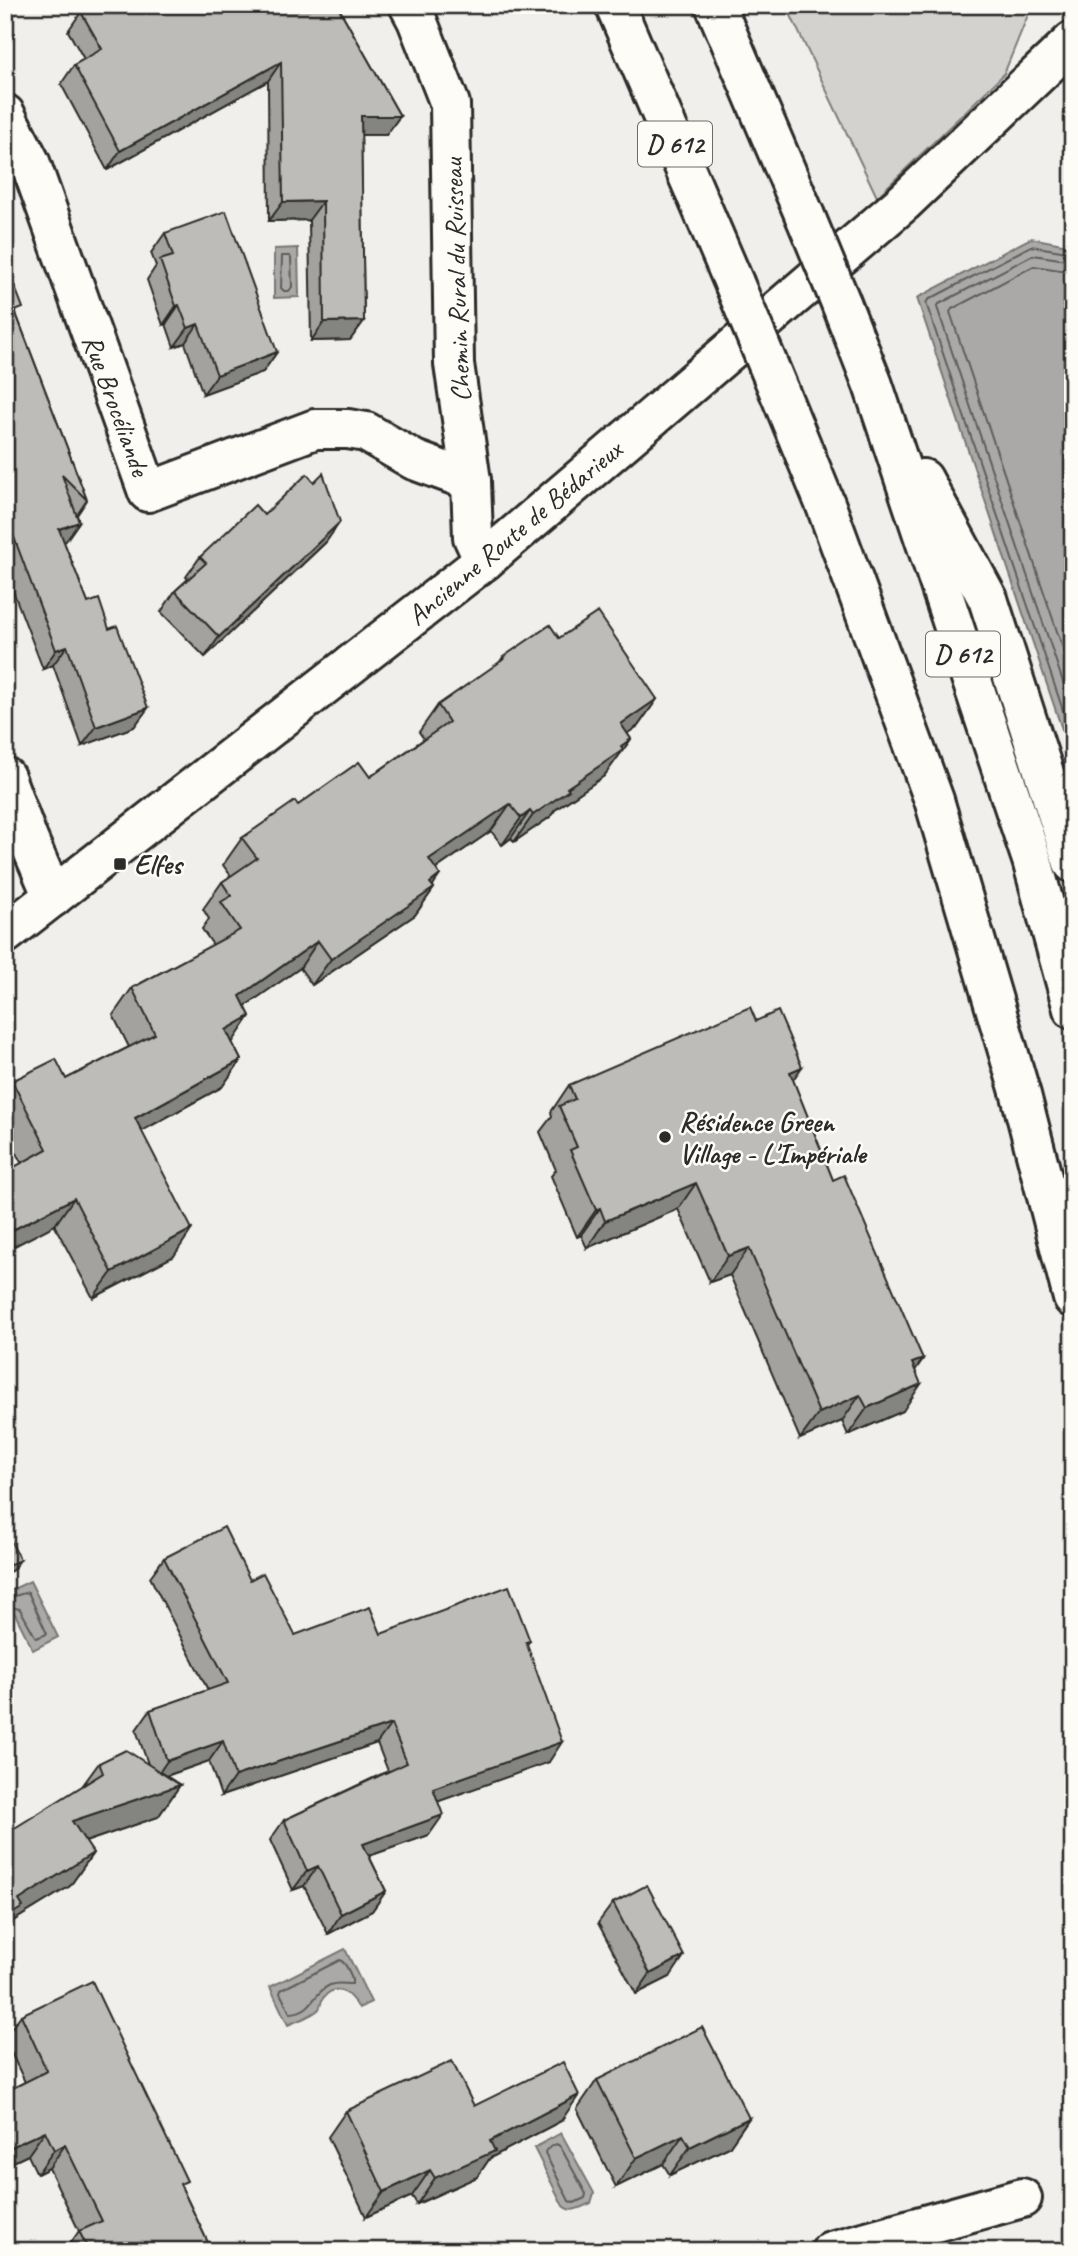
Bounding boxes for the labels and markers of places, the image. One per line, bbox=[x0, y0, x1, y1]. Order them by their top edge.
place label: Elfes bbox=[134, 847, 185, 882]
marker: Elfes bbox=[112, 856, 128, 872]
place label: Résidence Green Village - L'Impériale bbox=[679, 1104, 868, 1171]
marker: Résidence Green Village - L'Impériale bbox=[657, 1129, 673, 1145]

